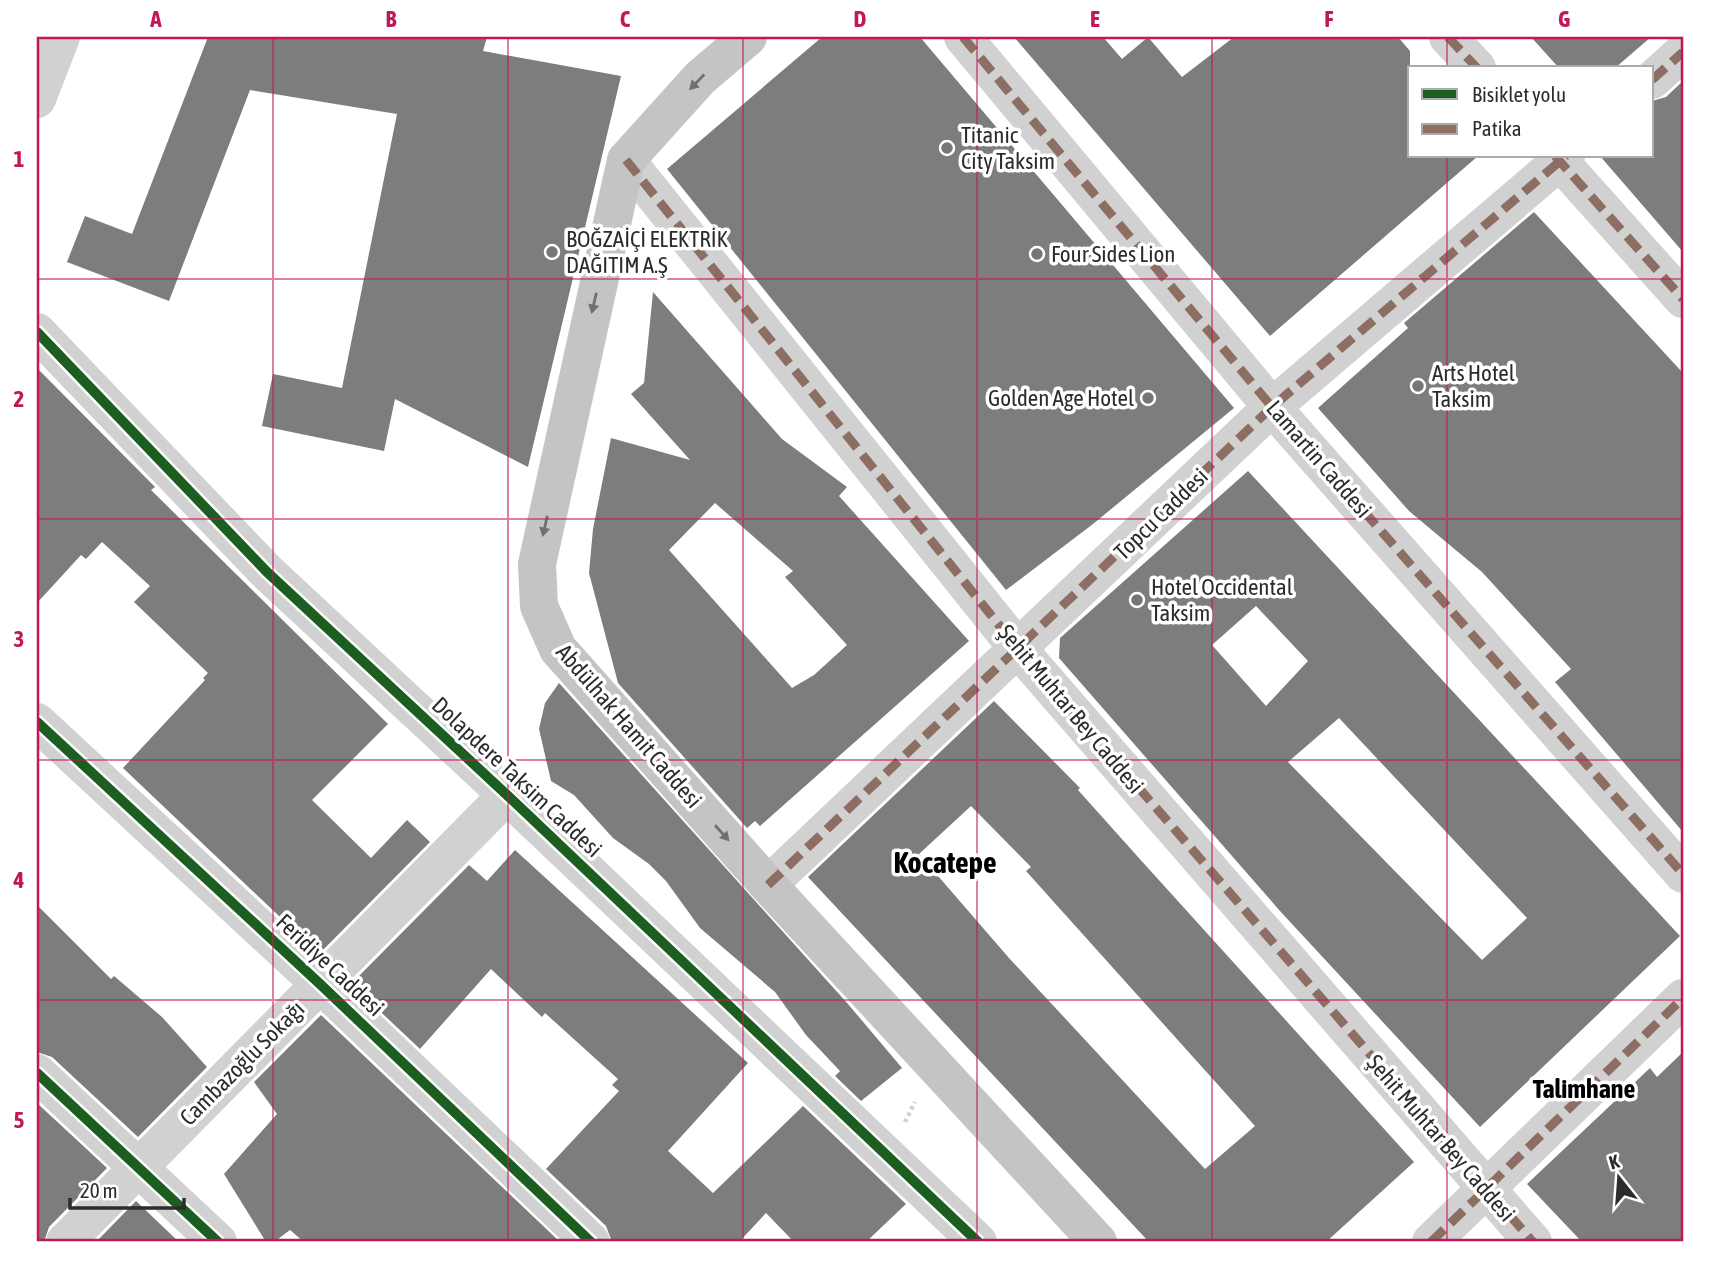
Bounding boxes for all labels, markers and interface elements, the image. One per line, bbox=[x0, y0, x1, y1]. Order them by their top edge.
text: A bbox=[149, 6, 162, 32]
text: B bbox=[386, 6, 397, 32]
text: C bbox=[620, 6, 631, 32]
text: D bbox=[854, 6, 867, 32]
text: E bbox=[1090, 6, 1100, 32]
text: F bbox=[1324, 6, 1334, 32]
text: G bbox=[1558, 6, 1570, 32]
legend bbox=[1408, 66, 1654, 158]
one-way arrow bbox=[689, 73, 705, 90]
text: Bisiklet yolu bbox=[1472, 82, 1566, 106]
text: Patika bbox=[1472, 116, 1522, 140]
place label: Titanic City Taksim bbox=[961, 122, 1055, 174]
marker: Titanic City Taksim bbox=[939, 140, 955, 156]
text: 1 bbox=[14, 146, 25, 172]
place label: BOĞZAİÇİ ELEKTRİK DAĞITIM A.Ş bbox=[566, 226, 729, 278]
place label: Four Sides Lion bbox=[1051, 241, 1175, 267]
marker: BOĞZAİÇİ ELEKTRİK DAĞITIM A.Ş bbox=[544, 244, 560, 260]
marker: Four Sides Lion bbox=[1029, 246, 1045, 262]
one-way arrow bbox=[589, 292, 600, 314]
place label: Arts Hotel Taksim bbox=[1432, 360, 1515, 412]
marker: Arts Hotel Taksim bbox=[1410, 378, 1426, 394]
place label: Golden Age Hotel bbox=[988, 385, 1134, 411]
text: 2 bbox=[14, 386, 24, 412]
marker: Golden Age Hotel bbox=[1140, 390, 1156, 406]
street label: Lamartin Caddesi bbox=[1261, 395, 1377, 523]
street label: Topcu Caddesi bbox=[1109, 463, 1213, 565]
one-way arrow bbox=[539, 515, 550, 537]
place label: Hotel Occidental Taksim bbox=[1151, 574, 1293, 626]
marker: Hotel Occidental Taksim bbox=[1129, 592, 1145, 608]
street label: Şehit Muhtar Bey Caddesi bbox=[993, 620, 1149, 798]
text: 3 bbox=[14, 626, 24, 652]
street label: Abdülhak Hamit Caddesi bbox=[551, 639, 707, 813]
street label: Dolapdere Taksim Caddesi bbox=[427, 692, 607, 862]
one-way arrow bbox=[714, 824, 730, 842]
district label: Kocatepe bbox=[893, 845, 997, 879]
text: 4 bbox=[13, 867, 25, 893]
street label: Feridiye Caddesi bbox=[271, 909, 389, 1021]
street label: Cambazoğlu Sokağı bbox=[175, 996, 309, 1130]
street label: Şehit Muhtar Bey Caddesi bbox=[1362, 1050, 1520, 1226]
district label: Talimhane bbox=[1533, 1074, 1635, 1104]
text: 5 bbox=[14, 1107, 25, 1133]
north arrow bbox=[1584, 1142, 1654, 1212]
text: K bbox=[1606, 1150, 1622, 1174]
scale bar bbox=[70, 1167, 184, 1211]
text: 20 m bbox=[80, 1178, 118, 1202]

